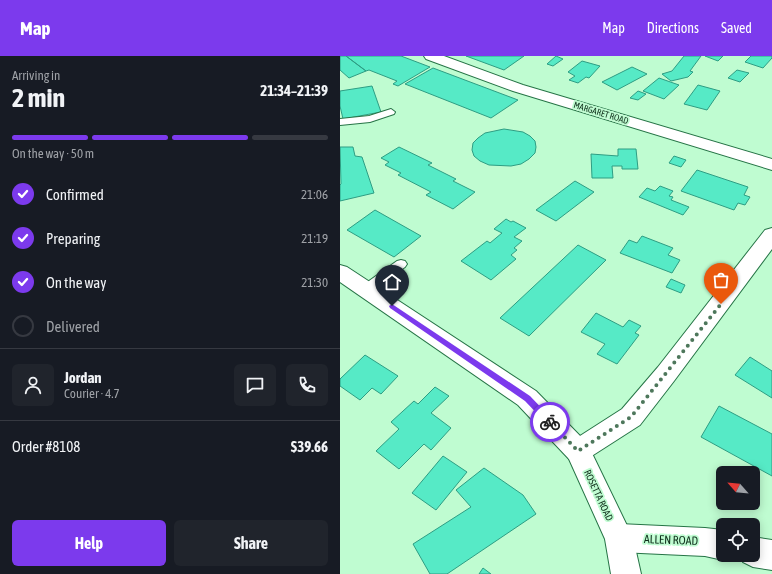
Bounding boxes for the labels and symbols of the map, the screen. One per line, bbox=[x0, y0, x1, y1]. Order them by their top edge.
street label: MARGARET ROAD bbox=[572, 100, 630, 126]
pin bbox=[704, 263, 738, 304]
pin bbox=[375, 265, 409, 306]
courier bbox=[530, 402, 570, 442]
north arrow bbox=[716, 466, 760, 510]
street label: ROSETTA ROAD bbox=[582, 468, 615, 523]
street label: ALLEN ROAD bbox=[644, 532, 699, 548]

